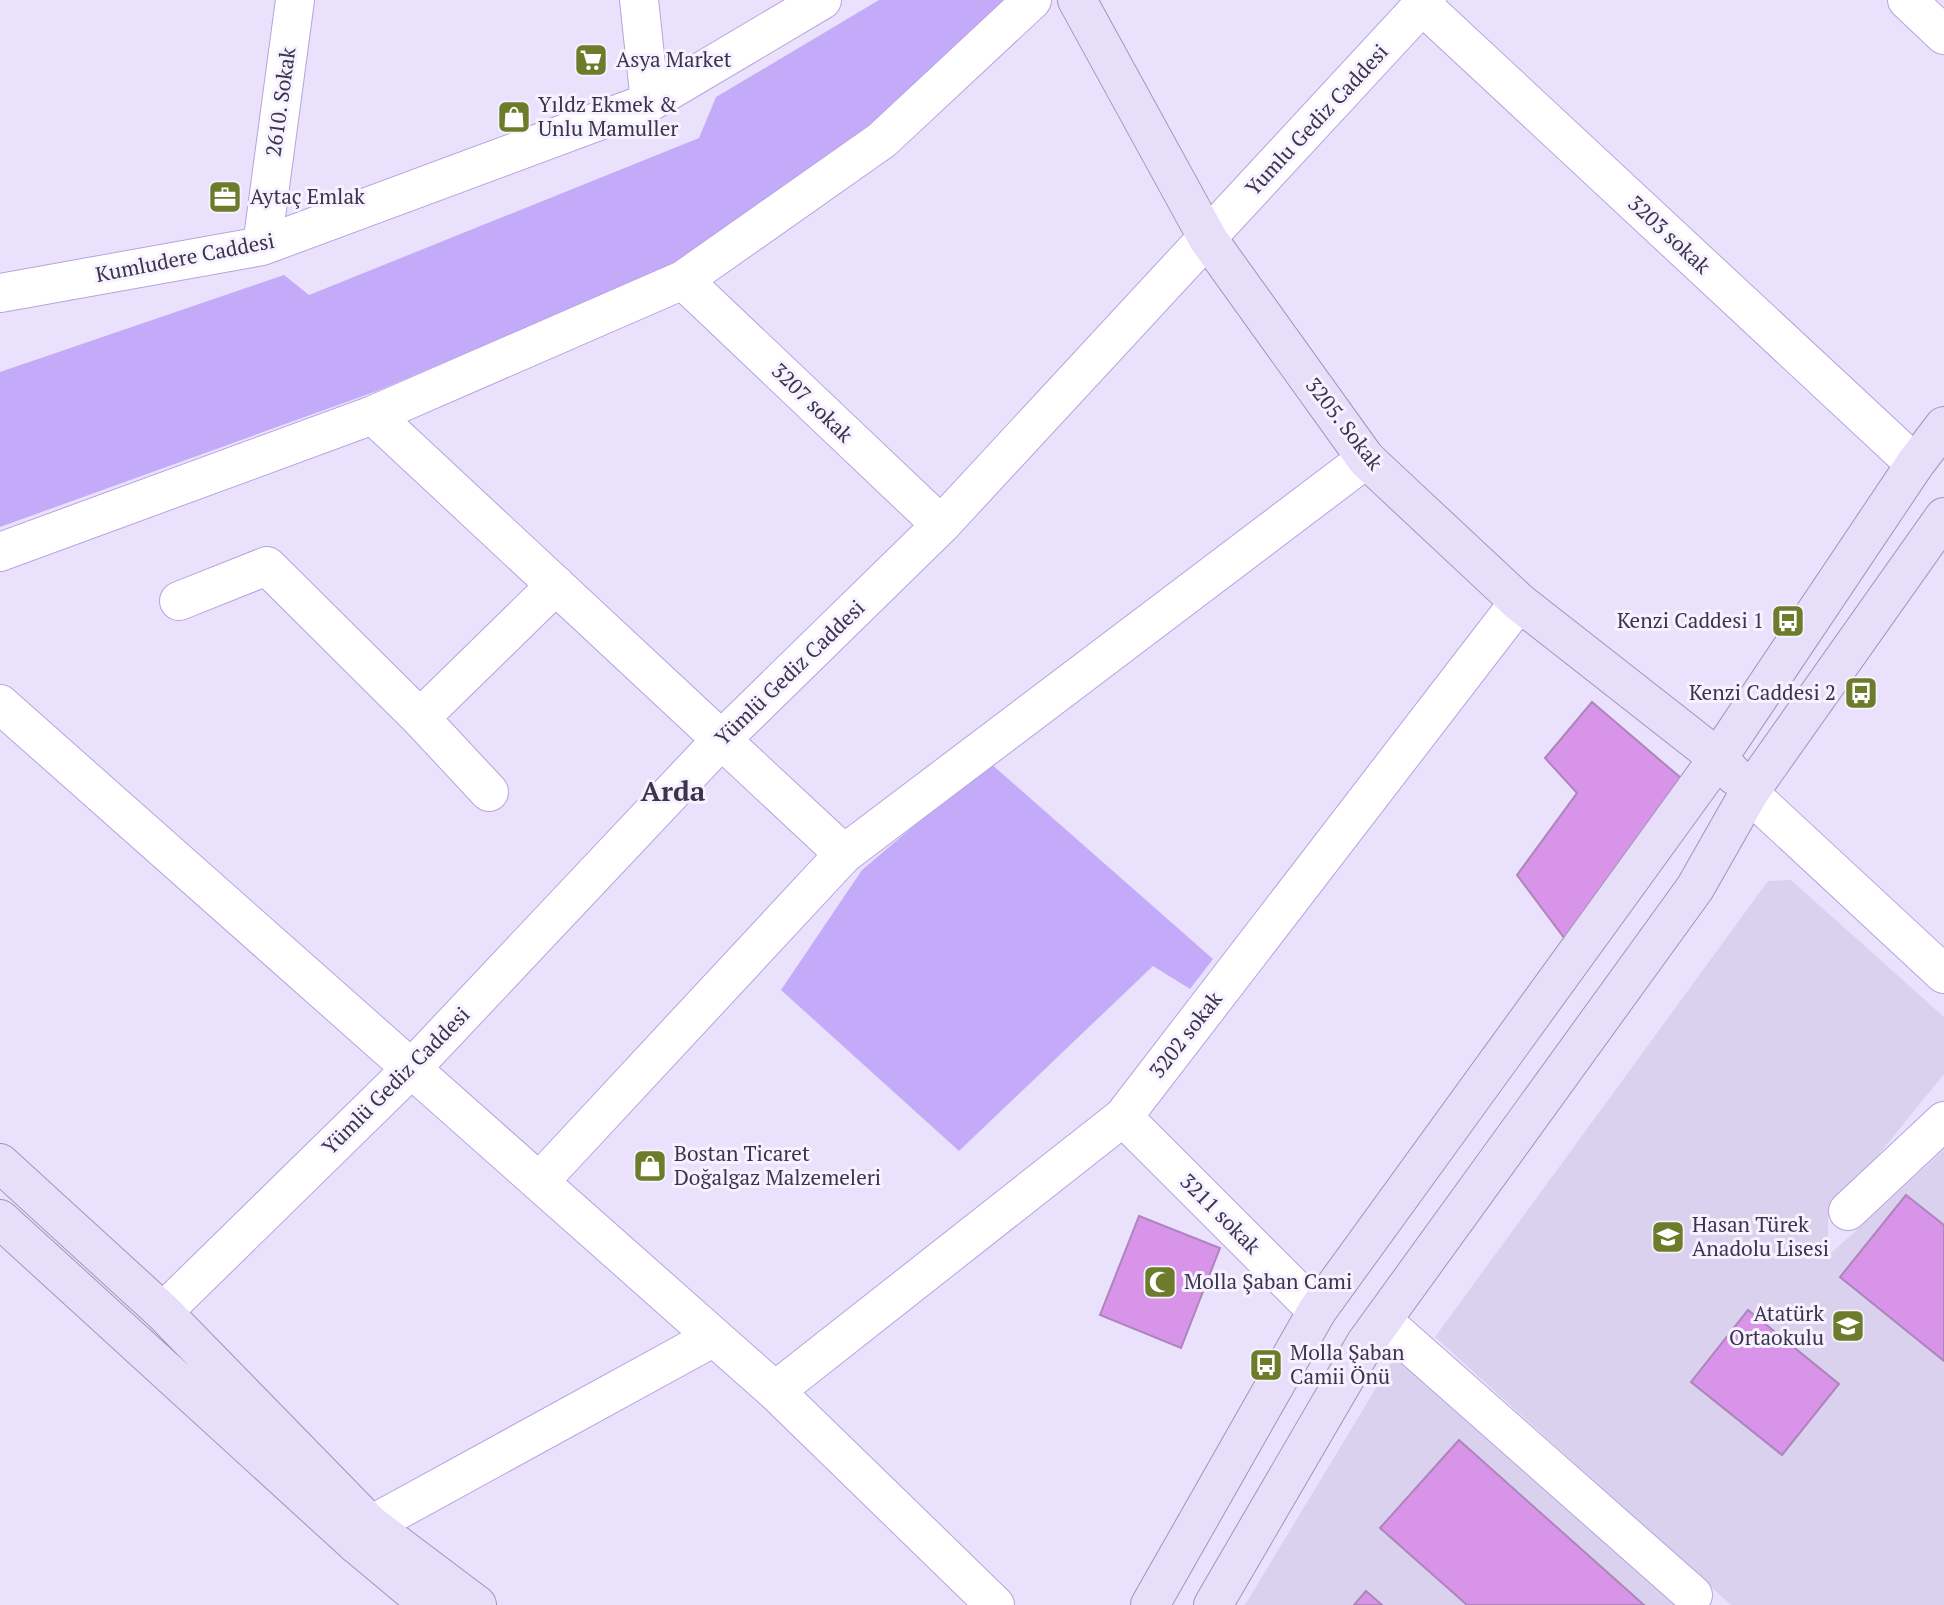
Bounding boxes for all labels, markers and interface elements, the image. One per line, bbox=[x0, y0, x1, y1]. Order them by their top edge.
street label: Yumlu Gediz Caddesi bbox=[1239, 38, 1394, 201]
supermarket icon: Asya Market bbox=[572, 41, 610, 79]
street label: 2610. Sokak bbox=[258, 45, 302, 158]
place label: Asya Market bbox=[616, 45, 732, 73]
place label: Yıldz Ekmek & Unlu Mamuller bbox=[538, 90, 678, 142]
shop icon: Yıldz Ekmek & Unlu Mamuller bbox=[495, 98, 533, 136]
office icon: Aytaç Emlak bbox=[206, 178, 244, 216]
place label: Aytaç Emlak bbox=[250, 182, 365, 210]
street label: 3203 sokak bbox=[1623, 189, 1717, 280]
street label: Kumludere Caddesi bbox=[93, 226, 277, 288]
street label: 3207 sokak bbox=[766, 356, 860, 448]
street label: 3205. Sokak bbox=[1300, 371, 1390, 475]
street label: Yümlü Gediz Caddesi bbox=[708, 593, 870, 751]
bus stop icon: Kenzi Caddesi 1 bbox=[1769, 602, 1807, 640]
place label: Kenzi Caddesi 1 bbox=[1617, 606, 1764, 634]
bus stop icon: Kenzi Caddesi 2 bbox=[1842, 674, 1880, 712]
place label: Kenzi Caddesi 2 bbox=[1689, 678, 1836, 706]
district label: Arda bbox=[641, 772, 706, 809]
street label: 3202 sokak bbox=[1143, 985, 1228, 1084]
street label: Yümlü Gediz Caddesi bbox=[315, 1000, 475, 1160]
place label: Bostan Ticaret Doğalgaz Malzemeleri bbox=[674, 1139, 881, 1191]
shop icon: Bostan Ticaret Doğalgaz Malzemeleri bbox=[631, 1147, 669, 1185]
street label: 3211 sokak bbox=[1174, 1167, 1267, 1260]
place label: Hasan Türek Anadolu Lisesi bbox=[1692, 1210, 1829, 1262]
school or university icon: Hasan Türek Anadolu Lisesi bbox=[1649, 1218, 1687, 1256]
mosque icon: Molla Şaban Cami bbox=[1141, 1263, 1179, 1301]
place label: Molla Şaban Cami bbox=[1184, 1267, 1352, 1295]
place label: Atatürk Ortaokulu bbox=[1729, 1299, 1824, 1351]
school or university icon: Atatürk Ortaokulu bbox=[1829, 1307, 1867, 1345]
place label: Molla Şaban Camii Önü bbox=[1290, 1338, 1405, 1390]
bus stop icon: Molla Şaban Camii Önü bbox=[1247, 1346, 1285, 1384]

